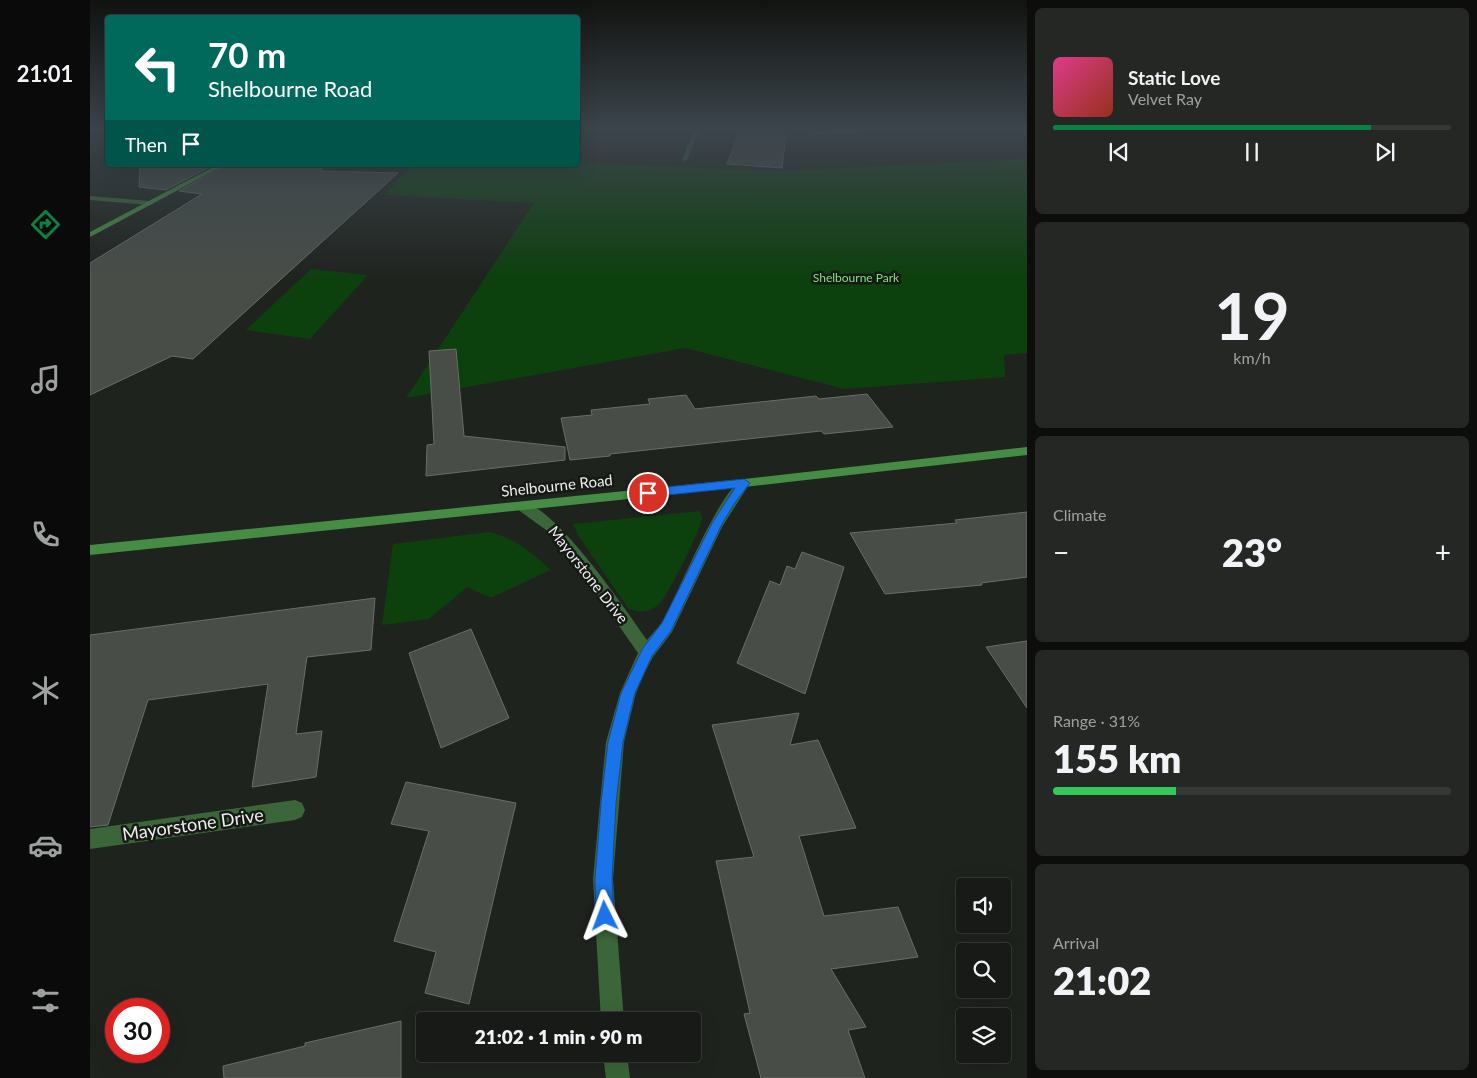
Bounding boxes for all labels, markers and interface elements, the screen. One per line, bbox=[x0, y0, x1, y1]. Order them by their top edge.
text: 70 m bbox=[208, 33, 286, 75]
icon: left bbox=[125, 35, 190, 100]
text: 21:01 bbox=[17, 60, 73, 87]
text: Static Love bbox=[1128, 66, 1220, 89]
text: Shelbourne Road bbox=[208, 75, 372, 102]
text: Velvet Ray bbox=[1128, 89, 1202, 108]
icon: arrive bbox=[177, 130, 205, 158]
text: Then bbox=[125, 133, 167, 156]
icon: previous bbox=[1105, 138, 1133, 166]
icon: pause bbox=[1238, 138, 1266, 166]
icon: next bbox=[1371, 138, 1399, 166]
icon: directions bbox=[28, 207, 63, 242]
park label: Shelbourne Park bbox=[813, 270, 900, 285]
text: 19 bbox=[1214, 276, 1290, 354]
text: km/h bbox=[1233, 348, 1271, 367]
icon: music bbox=[28, 362, 63, 397]
street label: Shelbourne Road bbox=[500, 470, 614, 500]
pin bbox=[627, 472, 669, 514]
icon: arrive bbox=[634, 479, 662, 507]
text: Climate bbox=[1053, 505, 1106, 524]
icon: phone bbox=[28, 517, 63, 552]
street label: Mayorstone Drive bbox=[545, 522, 632, 627]
text: 23° bbox=[1222, 529, 1282, 575]
text: − bbox=[1053, 535, 1069, 569]
text: + bbox=[1435, 535, 1451, 569]
icon: climate bbox=[28, 673, 63, 708]
text: Range · 31% bbox=[1053, 711, 1140, 730]
text: 155 km bbox=[1053, 735, 1181, 781]
street label: Mayorstone Drive bbox=[121, 803, 265, 845]
icon: car bbox=[28, 828, 63, 863]
map controls bbox=[956, 878, 1011, 1063]
button: sound bbox=[956, 878, 1011, 933]
position arrow bbox=[578, 889, 630, 941]
text: Arrival bbox=[1053, 933, 1099, 952]
button: search bbox=[956, 943, 1011, 998]
text: 21:02 bbox=[1053, 957, 1151, 1003]
icon: filters bbox=[28, 983, 63, 1018]
speed limit sign: 30 bbox=[105, 998, 170, 1063]
button: layers bbox=[956, 1008, 1011, 1063]
text: 21:02 · 1 min · 90 m bbox=[475, 1025, 642, 1048]

